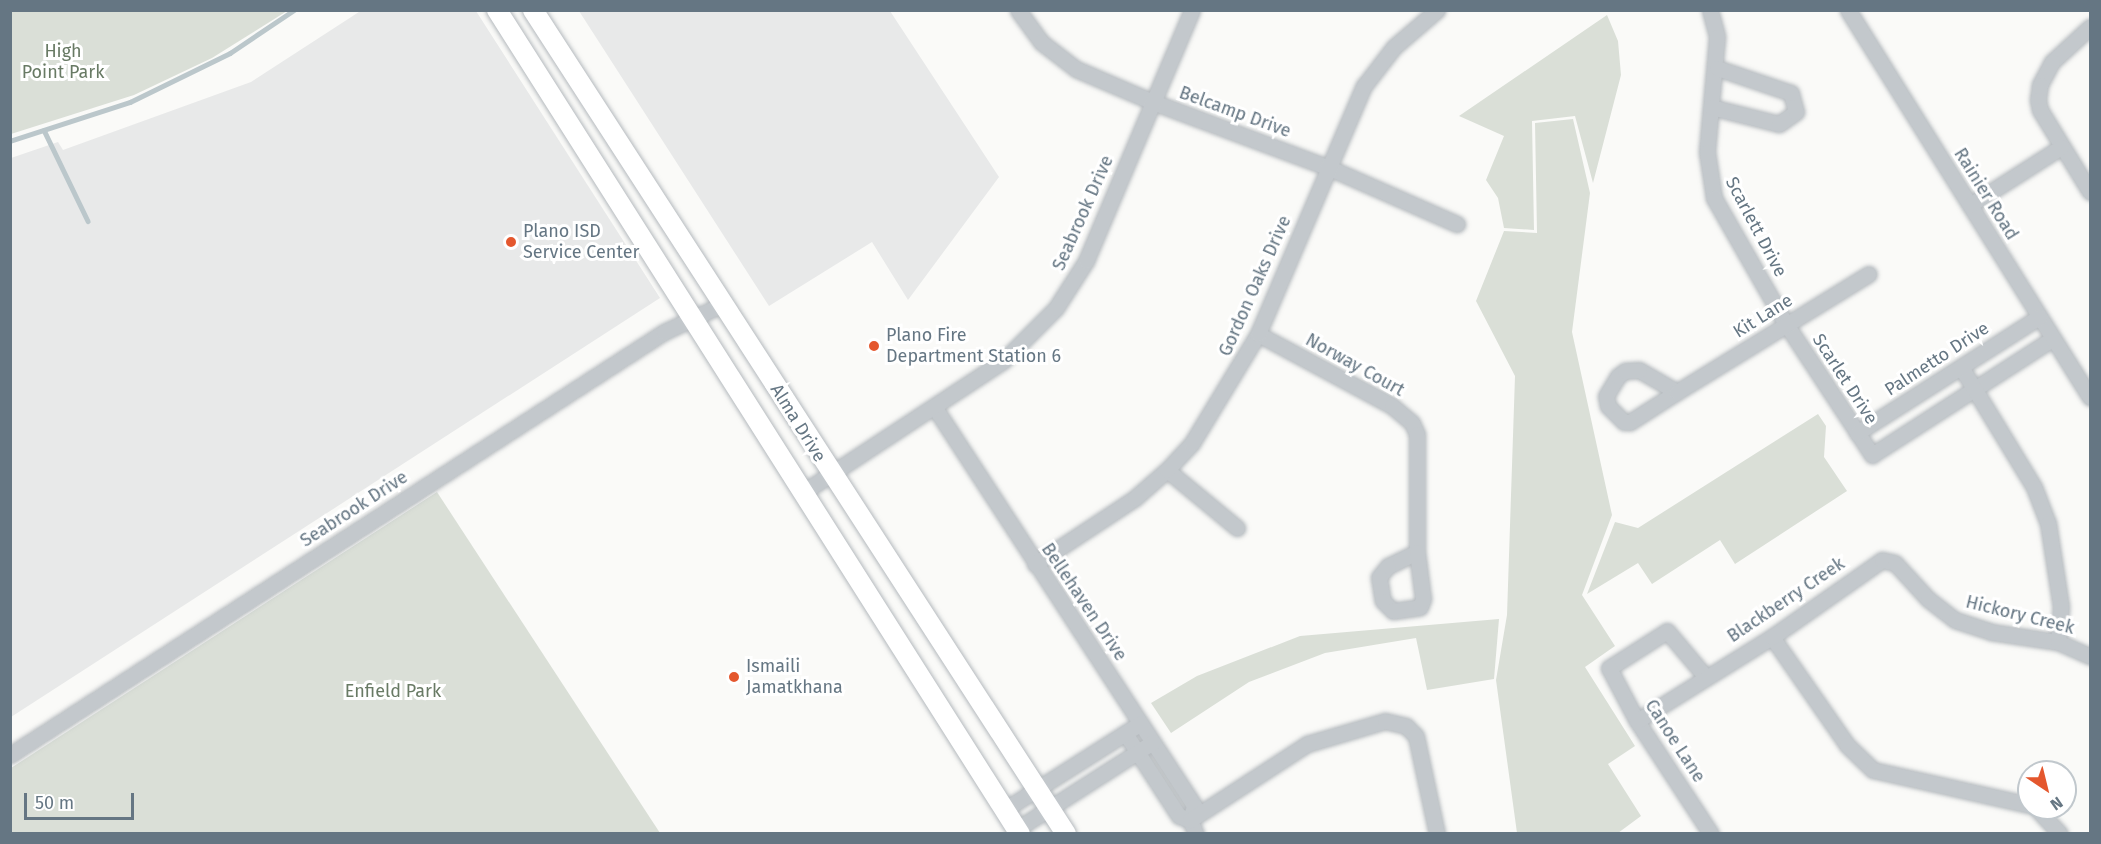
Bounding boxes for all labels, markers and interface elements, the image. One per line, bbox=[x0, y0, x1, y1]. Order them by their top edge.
park label: High Point Park bbox=[22, 41, 104, 84]
street label: Belcamp Drive bbox=[1176, 82, 1294, 142]
street label: Rainier Road bbox=[1949, 144, 2023, 244]
street label: Seabrook Drive bbox=[1048, 152, 1118, 274]
street label: Scarlett Drive bbox=[1721, 173, 1791, 281]
street label: Gordon Oaks Drive bbox=[1214, 212, 1296, 360]
place label: Plano ISD Service Center bbox=[523, 221, 639, 264]
marker: Plano ISD Service Center bbox=[504, 235, 518, 249]
street label: Kit Lane bbox=[1729, 289, 1797, 343]
street label: Palmetto Drive bbox=[1881, 317, 1993, 401]
place label: Plano Fire Department Station 6 bbox=[886, 325, 1061, 368]
street label: Norway Court bbox=[1302, 329, 1408, 401]
street label: Scarlet Drive bbox=[1808, 330, 1882, 428]
marker: Plano Fire Department Station 6 bbox=[867, 339, 881, 353]
street label: Alma Drive bbox=[766, 380, 830, 466]
street label: Seabrook Drive bbox=[296, 466, 412, 552]
street label: Bellehaven Drive bbox=[1037, 539, 1131, 665]
street label: Blackberry Creek bbox=[1723, 553, 1849, 647]
street label: Hickory Creek bbox=[1963, 591, 2077, 639]
place label: Ismaili Jamatkhana bbox=[746, 656, 843, 698]
marker: Ismaili Jamatkhana bbox=[727, 670, 741, 684]
park label: Enfield Park bbox=[345, 680, 441, 702]
street label: Canoe Lane bbox=[1640, 696, 1710, 786]
north arrow bbox=[2017, 760, 2077, 820]
scale bar bbox=[27, 781, 136, 819]
text: 50 m bbox=[35, 792, 74, 814]
text: N bbox=[2047, 793, 2066, 814]

